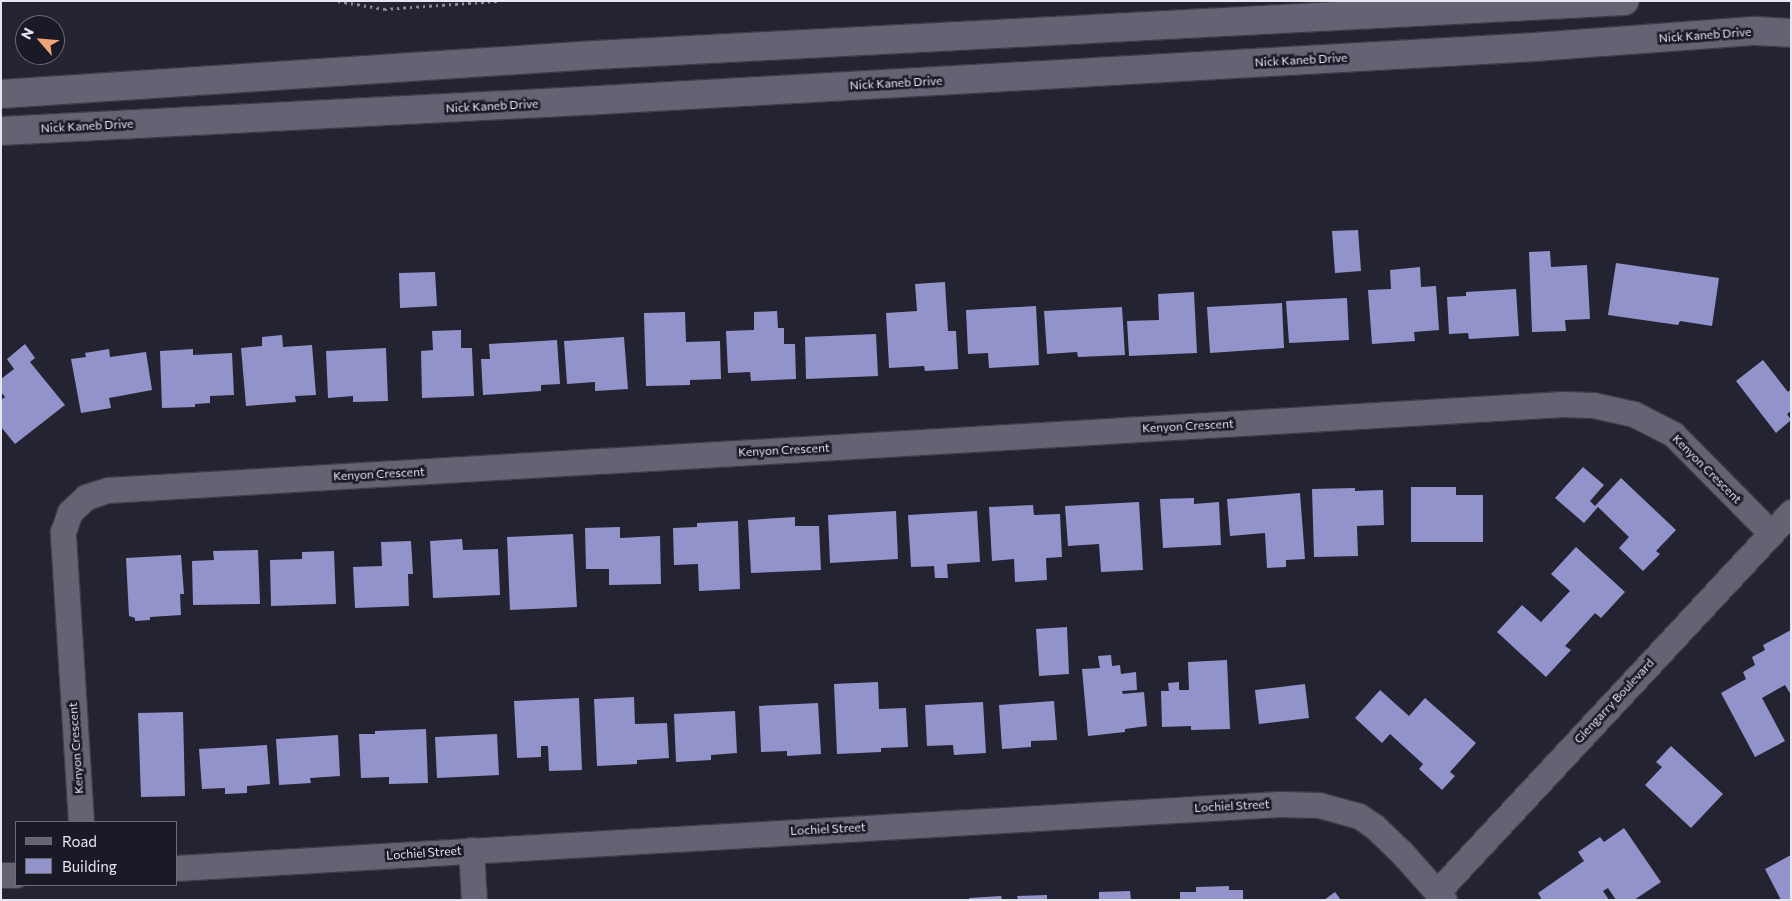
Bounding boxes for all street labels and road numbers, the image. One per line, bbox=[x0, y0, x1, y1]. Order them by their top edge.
street label: Nick Kaneb Drive bbox=[1658, 25, 1752, 45]
street label: Nick Kaneb Drive bbox=[1254, 50, 1348, 70]
street label: Nick Kaneb Drive bbox=[849, 73, 943, 93]
street label: Nick Kaneb Drive bbox=[445, 96, 539, 116]
street label: Nick Kaneb Drive bbox=[40, 116, 134, 136]
street label: Kenyon Crescent bbox=[1142, 416, 1234, 436]
street label: Kenyon Crescent bbox=[1669, 431, 1745, 507]
street label: Kenyon Crescent bbox=[738, 440, 830, 460]
street label: Kenyon Crescent bbox=[333, 464, 425, 484]
street label: Glengarry Boulevard bbox=[1571, 656, 1657, 746]
street label: Kenyon Crescent bbox=[66, 702, 86, 794]
street label: Lochiel Street bbox=[1194, 797, 1270, 815]
street label: Lochiel Street bbox=[790, 820, 866, 838]
street label: Lochiel Street bbox=[386, 843, 462, 863]

